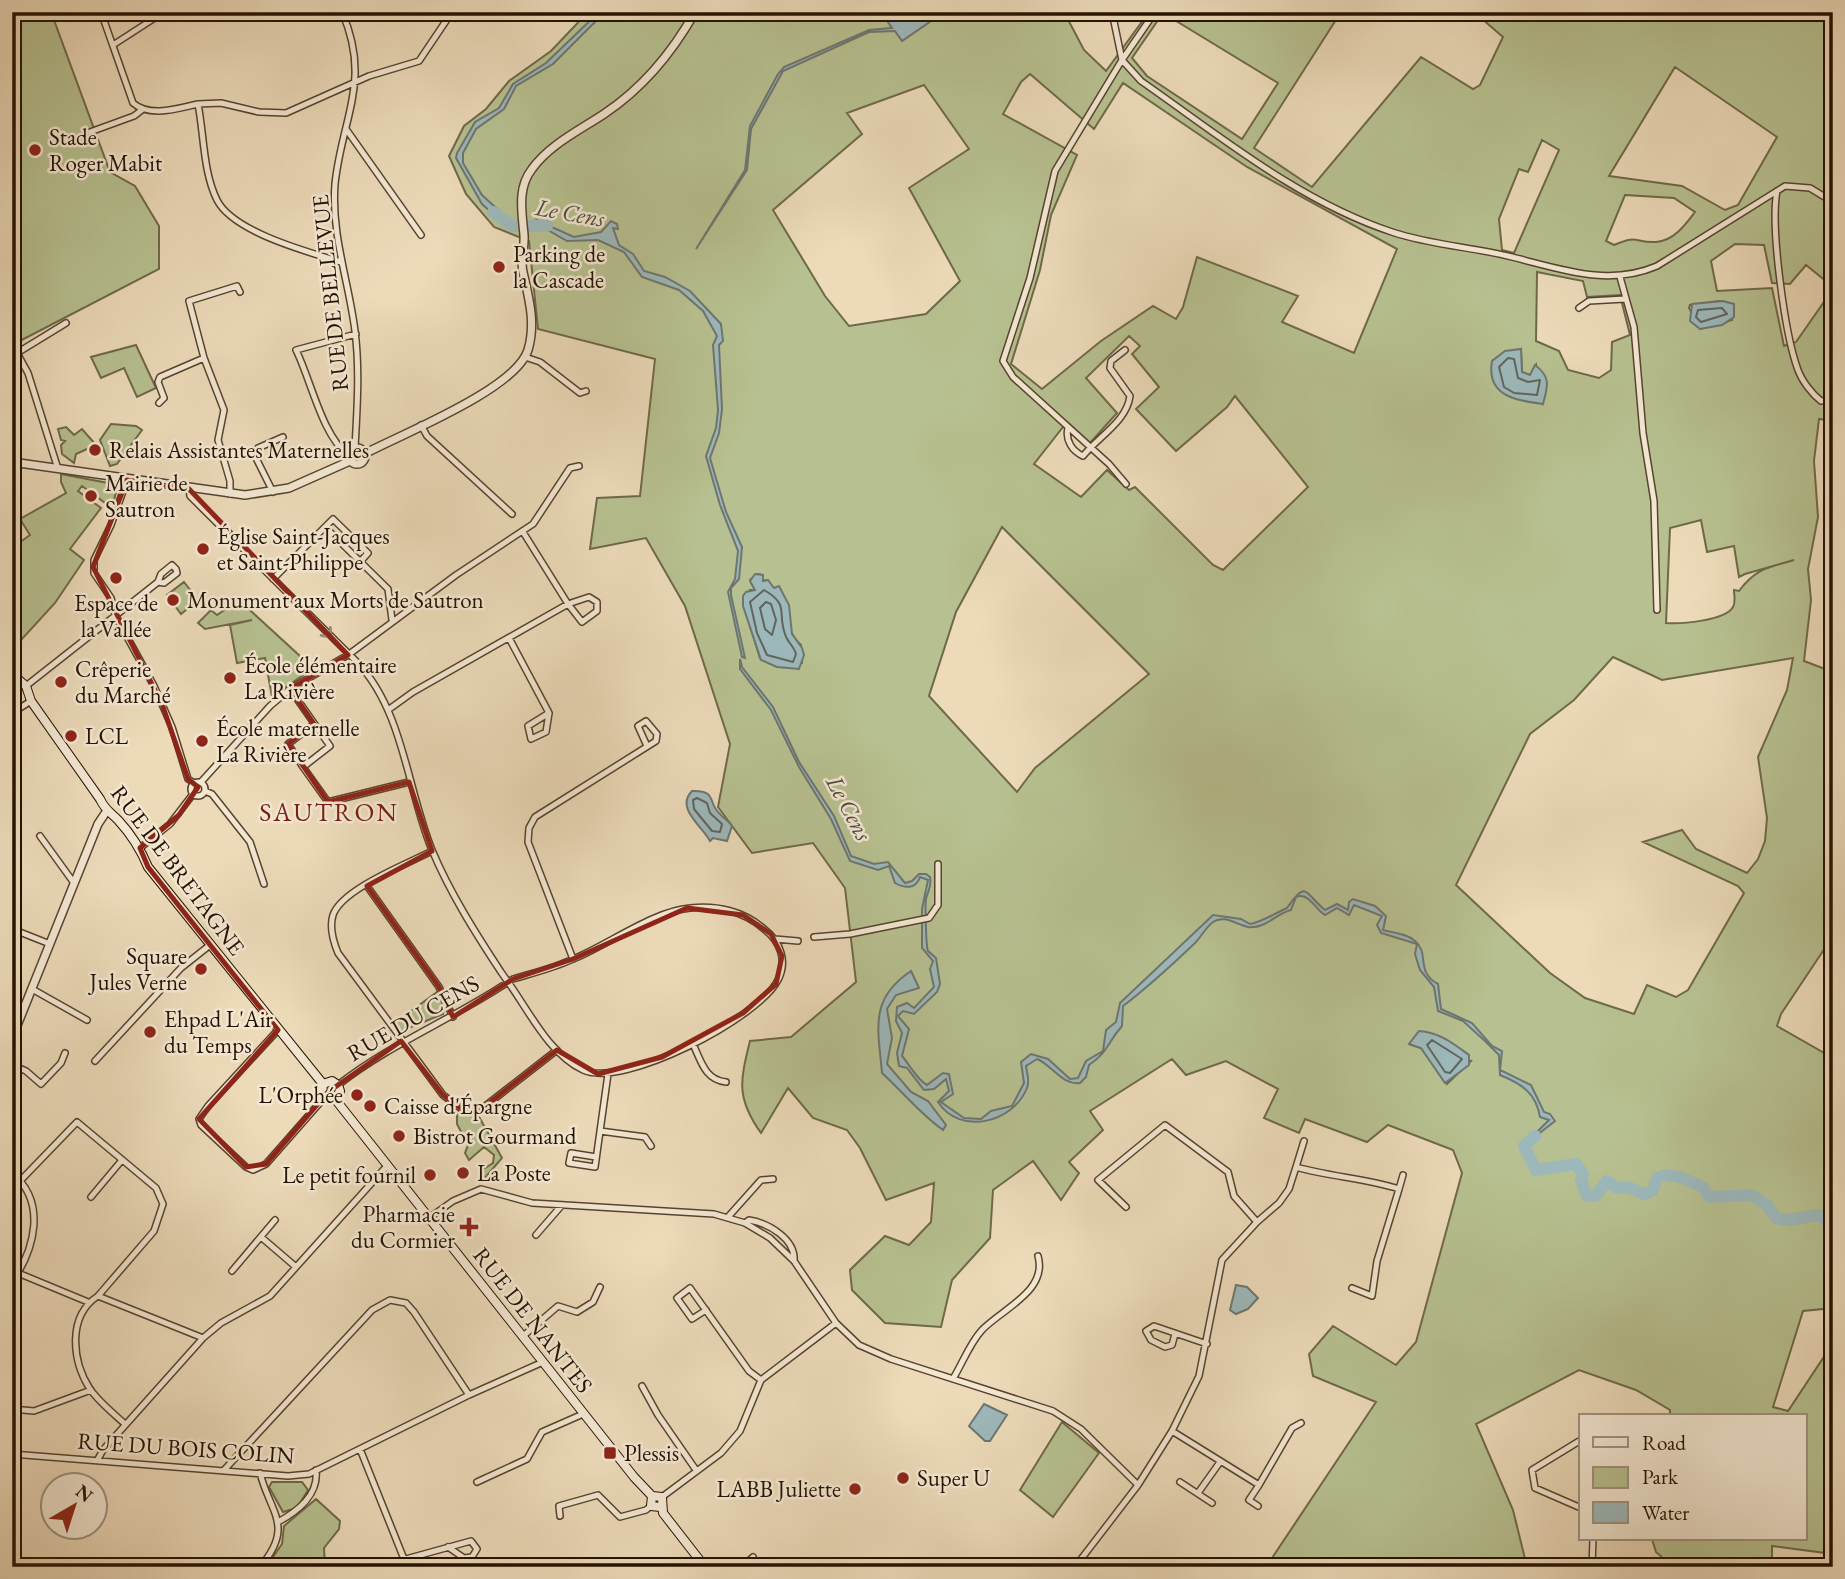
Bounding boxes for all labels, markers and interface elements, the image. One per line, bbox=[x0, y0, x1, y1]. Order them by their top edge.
place label: Stade Roger Mabit bbox=[49, 122, 163, 178]
marker: Stade Roger Mabit bbox=[27, 142, 43, 158]
water label: Le Cens bbox=[532, 191, 607, 234]
street label: RUE DE BELLEVUE bbox=[305, 193, 355, 393]
place label: Parking de la Cascade bbox=[513, 239, 605, 295]
marker: Parking de la Cascade bbox=[491, 259, 507, 275]
place label: Relais Assistantes Maternelles bbox=[109, 435, 369, 465]
marker: Relais Assistantes Maternelles bbox=[87, 442, 103, 458]
place label: Mairie de Sautron bbox=[105, 468, 188, 524]
marker: Mairie de Sautron bbox=[83, 488, 99, 504]
place label: Église Saint-Jacques et Saint-Philippe bbox=[217, 521, 390, 577]
marker: Église Saint-Jacques et Saint-Philippe bbox=[195, 541, 211, 557]
marker: Espace de la Vallée bbox=[108, 570, 124, 586]
place label: Monument aux Morts de Sautron bbox=[187, 585, 484, 615]
place label: Espace de la Vallée bbox=[74, 588, 158, 644]
marker: Monument aux Morts de Sautron bbox=[165, 592, 181, 608]
one-way arrow bbox=[320, 626, 332, 639]
place label: École élémentaire La Rivière bbox=[244, 650, 397, 706]
place label: Crêperie du Marché bbox=[75, 654, 171, 710]
marker: École élémentaire La Rivière bbox=[222, 670, 238, 686]
marker: Crêperie du Marché bbox=[53, 674, 69, 690]
place label: École maternelle La Rivière bbox=[216, 713, 360, 769]
place label: LCL bbox=[85, 721, 129, 751]
marker: LCL bbox=[63, 728, 79, 744]
marker: École maternelle La Rivière bbox=[194, 733, 210, 749]
water label: Le Cens bbox=[819, 769, 880, 846]
street label: RUE DE BRETAGNE bbox=[104, 779, 252, 961]
district label: SAUTRON bbox=[259, 795, 399, 829]
place label: Square Jules Verne bbox=[88, 941, 187, 997]
marker: Square Jules Verne bbox=[193, 961, 209, 977]
street label: RUE DU CENS bbox=[341, 968, 485, 1068]
place label: Ehpad L'Air du Temps bbox=[164, 1004, 273, 1060]
marker: Ehpad L'Air du Temps bbox=[142, 1024, 158, 1040]
place label: L'Orphée bbox=[259, 1080, 343, 1110]
marker: L'Orphée bbox=[349, 1087, 365, 1103]
place label: Caisse d'Épargne bbox=[384, 1091, 532, 1121]
marker: Caisse d'Épargne bbox=[362, 1098, 378, 1114]
place label: Bistrot Gourmand bbox=[413, 1121, 577, 1151]
marker: Bistrot Gourmand bbox=[391, 1128, 407, 1144]
place label: La Poste bbox=[477, 1158, 551, 1188]
place label: Le petit fournil bbox=[282, 1160, 416, 1190]
marker: La Poste bbox=[455, 1165, 471, 1181]
marker: Le petit fournil bbox=[422, 1167, 438, 1183]
place label: Pharmacie du Cormier bbox=[351, 1199, 455, 1255]
marker: Pharmacie du Cormier bbox=[461, 1219, 477, 1235]
street label: RUE DE NANTES bbox=[467, 1241, 599, 1399]
legend bbox=[1579, 1414, 1806, 1540]
street label: RUE DU BOIS COLIN bbox=[77, 1425, 295, 1471]
text: Road bbox=[1642, 1429, 1686, 1456]
place label: Plessis bbox=[624, 1438, 679, 1468]
marker: Plessis bbox=[602, 1445, 618, 1461]
place label: Super U bbox=[917, 1463, 990, 1493]
text: Park bbox=[1642, 1463, 1679, 1490]
north arrow bbox=[38, 1470, 108, 1540]
marker: Super U bbox=[895, 1470, 911, 1486]
place label: LABB Juliette bbox=[717, 1474, 841, 1504]
text: N bbox=[71, 1479, 99, 1508]
marker: LABB Juliette bbox=[847, 1481, 863, 1497]
text: Water bbox=[1642, 1499, 1689, 1526]

